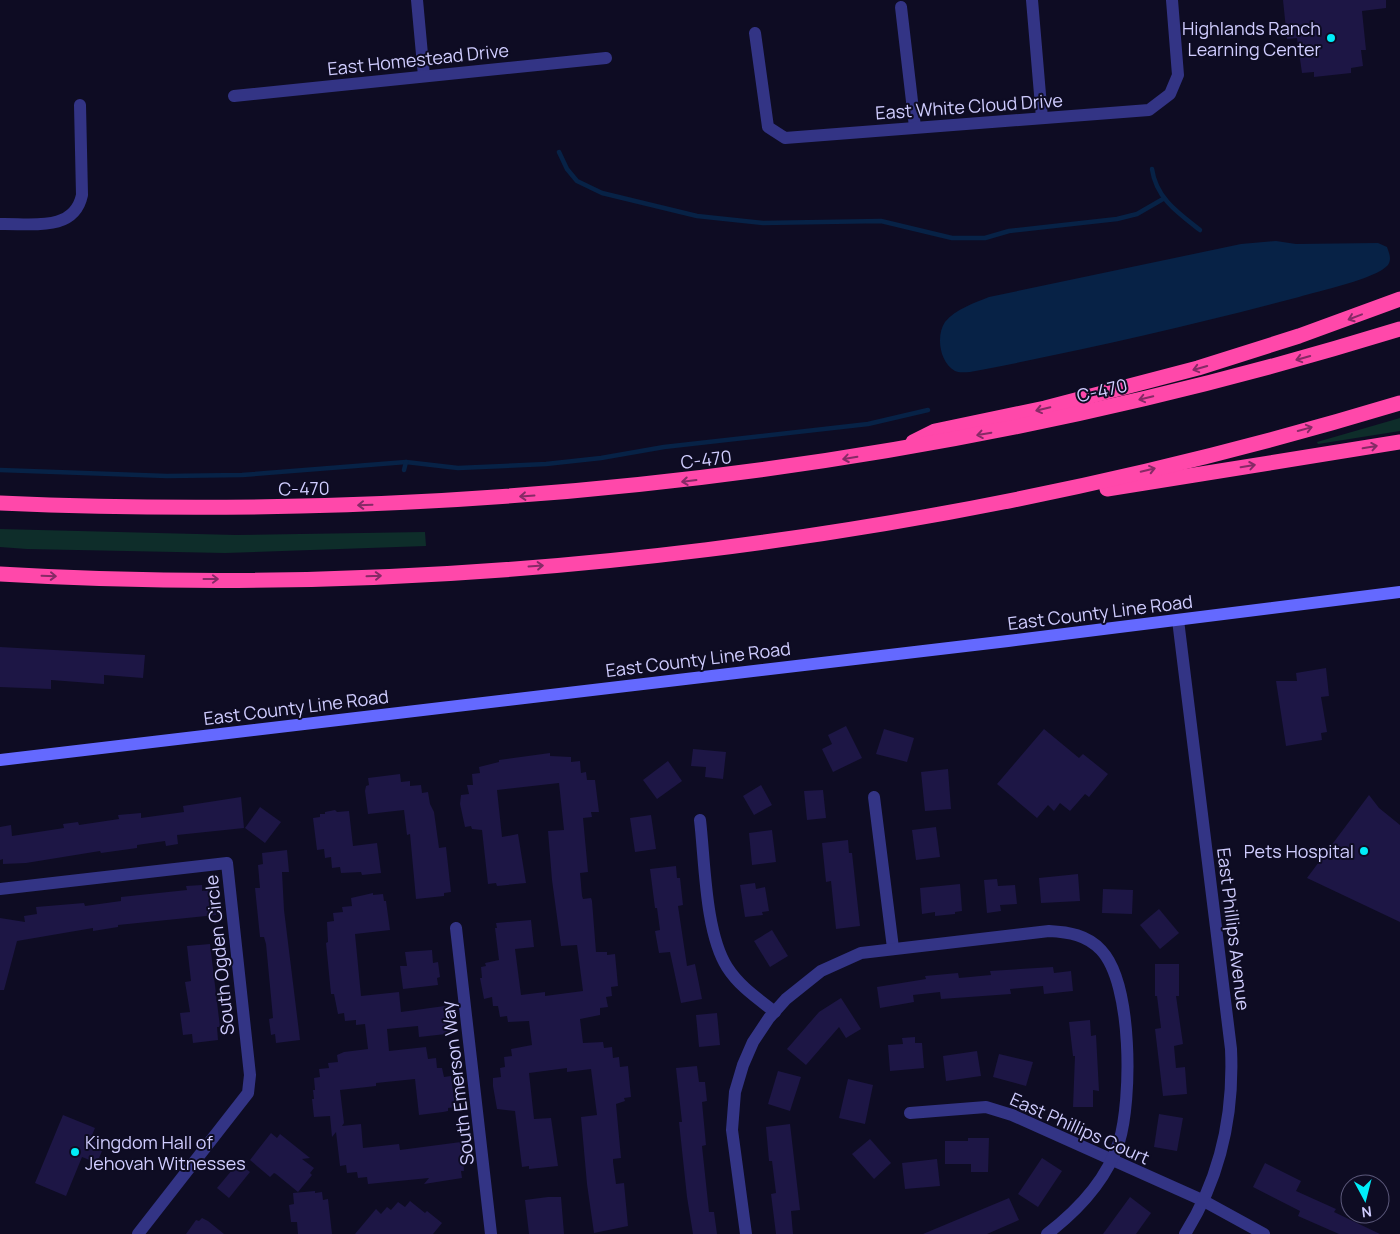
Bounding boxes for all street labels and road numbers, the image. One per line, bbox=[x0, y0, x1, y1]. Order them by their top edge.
street label: East Homestead Drive bbox=[326, 38, 510, 80]
street label: East White Cloud Drive bbox=[874, 87, 1064, 125]
street label: C-470 bbox=[1074, 373, 1130, 407]
street label: C-470 bbox=[679, 444, 733, 474]
street label: C-470 bbox=[278, 476, 330, 500]
street label: East County Line Road bbox=[1006, 589, 1194, 635]
street label: East County Line Road bbox=[604, 636, 792, 682]
street label: East County Line Road bbox=[202, 684, 390, 730]
street label: East Phillips Avenue bbox=[1212, 846, 1256, 1012]
street label: South Ogden Circle bbox=[199, 874, 239, 1036]
street label: South Emerson Way bbox=[435, 999, 479, 1167]
street label: East Phillips Court bbox=[1006, 1086, 1154, 1170]

